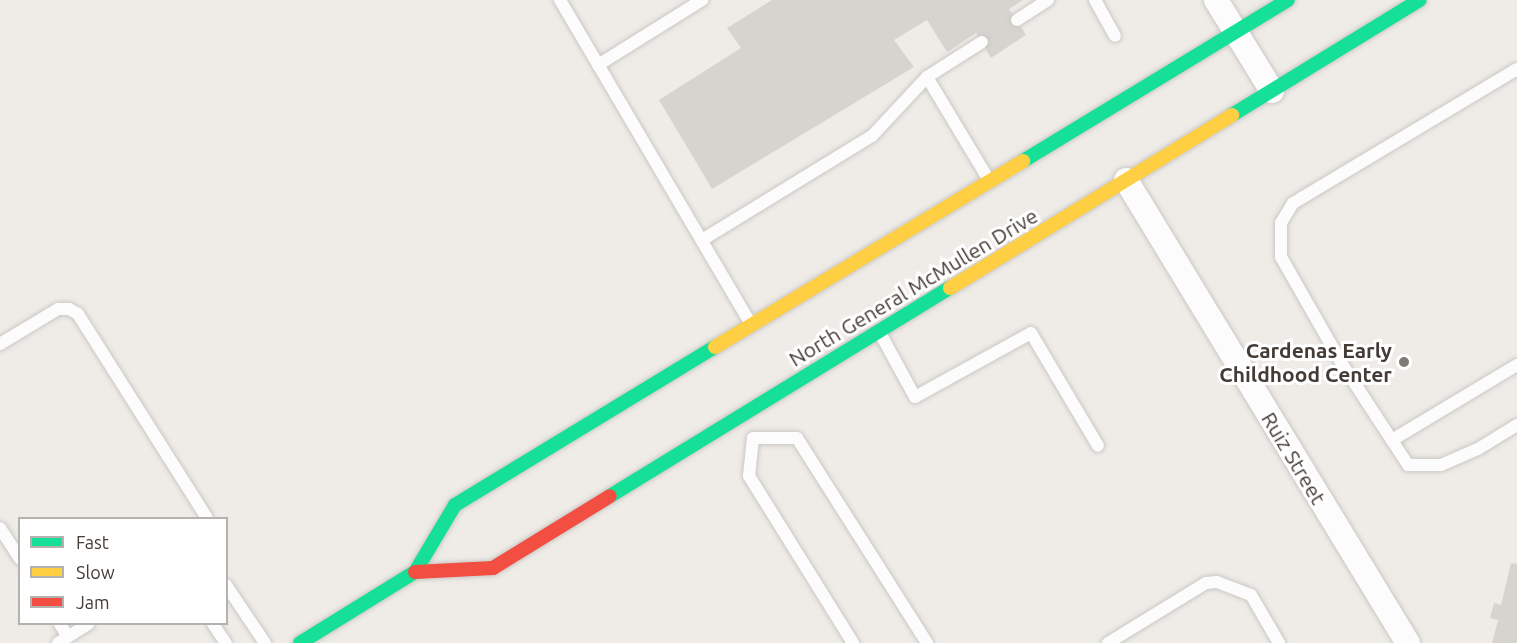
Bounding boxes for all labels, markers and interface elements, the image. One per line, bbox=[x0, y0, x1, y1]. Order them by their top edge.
street label: North General McMullen Drive bbox=[784, 203, 1042, 371]
place label: Cardenas Early Childhood Center bbox=[1219, 337, 1392, 387]
marker: Cardenas Early Childhood Center bbox=[1397, 355, 1411, 369]
street label: Ruiz Street bbox=[1257, 407, 1331, 509]
legend bbox=[18, 517, 228, 625]
text: Fast bbox=[76, 532, 109, 552]
text: Slow bbox=[76, 562, 115, 582]
text: Jam bbox=[76, 592, 110, 612]

